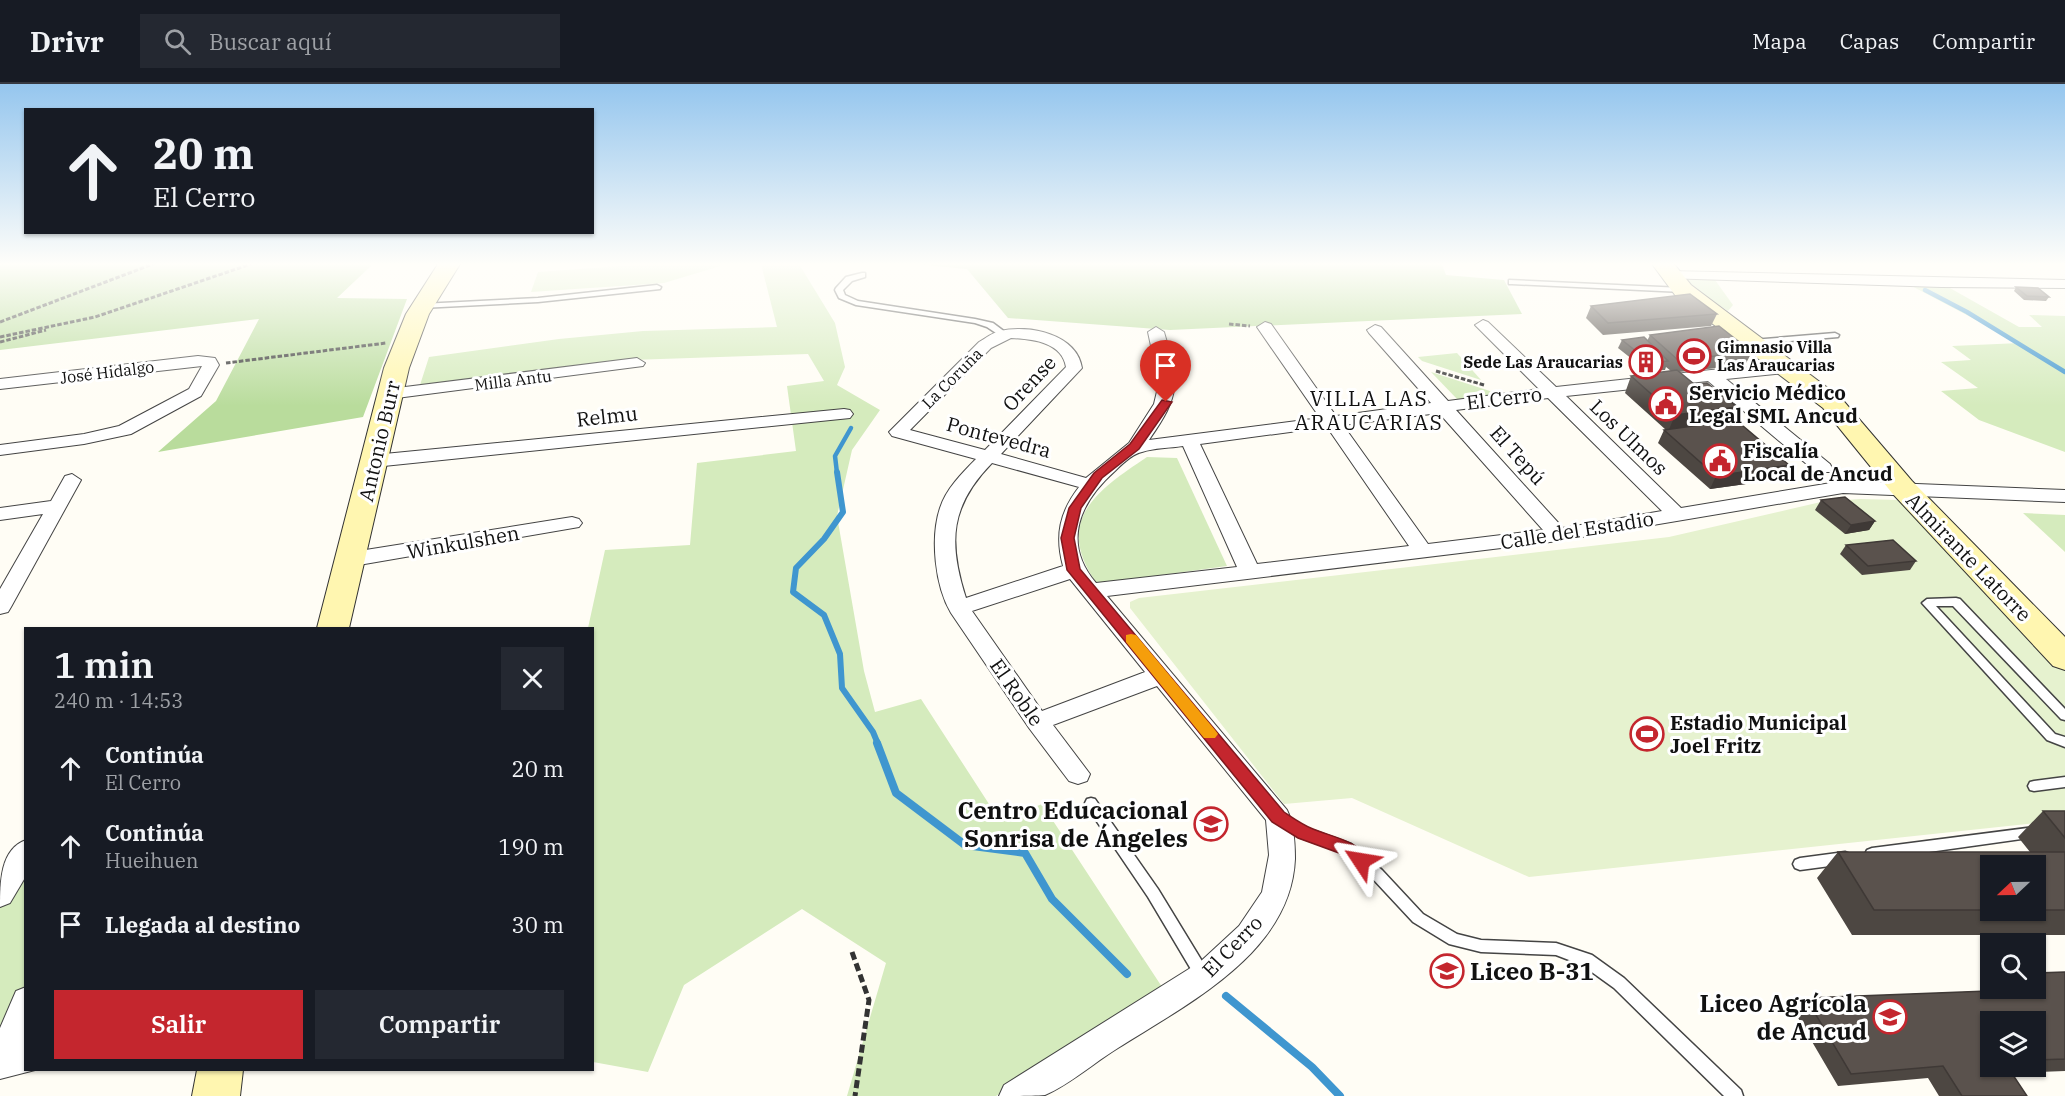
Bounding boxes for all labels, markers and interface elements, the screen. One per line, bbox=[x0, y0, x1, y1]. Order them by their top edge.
search box bbox=[140, 14, 560, 68]
text: Drivr bbox=[30, 23, 104, 60]
icon: search bbox=[161, 25, 194, 58]
text: Buscar aquí bbox=[209, 27, 332, 56]
text: Mapa bbox=[1752, 27, 1807, 55]
text: Capas bbox=[1840, 27, 1899, 55]
text: Compartir bbox=[1932, 27, 2035, 55]
text: 20 m bbox=[153, 126, 254, 181]
icon: ahead bbox=[54, 132, 132, 210]
text: El Cerro bbox=[153, 179, 256, 214]
place label: Gimnasio Villa Las Araucarias bbox=[1717, 337, 1835, 375]
sports icon: Gimnasio Villa Las Araucarias bbox=[1676, 338, 1712, 374]
pin bbox=[1140, 340, 1191, 402]
street label: La Coruña bbox=[918, 343, 987, 412]
building icon: Sede Las Araucarias bbox=[1628, 344, 1664, 380]
street label: Orense bbox=[996, 349, 1062, 417]
icon: arrive bbox=[1149, 349, 1182, 382]
place label: Sede Las Araucarias bbox=[1463, 352, 1623, 372]
street label: José Hidalgo bbox=[59, 356, 155, 388]
street label: Milla Antu bbox=[473, 365, 553, 395]
street label: Antonio Burr bbox=[352, 378, 406, 504]
place label: Servicio Médico Legal SML Ancud bbox=[1689, 379, 1858, 429]
street label: El Cerro bbox=[1465, 380, 1543, 416]
district label: VILLA LAS ARAUCARIAS bbox=[1295, 384, 1443, 436]
public building icon: Servicio Médico Legal SML Ancud bbox=[1648, 386, 1684, 422]
street label: Los Ulmos bbox=[1584, 393, 1674, 481]
street label: Relmu bbox=[575, 399, 639, 433]
street label: Pontevedra bbox=[944, 410, 1054, 464]
street label: El Tepú bbox=[1484, 420, 1552, 490]
place label: Fiscalía Local de Ancud bbox=[1743, 437, 1893, 487]
public building icon: Fiscalía Local de Ancud bbox=[1702, 443, 1738, 479]
street label: Almirante Latorre bbox=[1901, 487, 2037, 627]
street label: Calle del Estadio bbox=[1498, 505, 1656, 555]
street label: Winkulshen bbox=[405, 519, 522, 565]
text: 1 min bbox=[54, 641, 154, 688]
button: close bbox=[501, 647, 564, 710]
street label: El Roble bbox=[984, 653, 1050, 731]
text: 240 m · 14:53 bbox=[54, 687, 183, 714]
place label: Estadio Municipal Joel Fritz bbox=[1670, 709, 1847, 759]
sports icon: Estadio Municipal Joel Fritz bbox=[1629, 716, 1665, 752]
text: Continúa bbox=[105, 740, 204, 769]
icon: ahead bbox=[54, 752, 87, 785]
text: 20 m bbox=[512, 754, 564, 783]
text: El Cerro bbox=[105, 769, 181, 796]
place label: Centro Educacional Sonrisa de Ángeles bbox=[958, 794, 1188, 854]
school or university icon: Centro Educacional Sonrisa de Ángeles bbox=[1193, 806, 1229, 842]
text: Continúa bbox=[105, 818, 204, 847]
position arrow bbox=[1329, 829, 1393, 893]
icon: ahead bbox=[54, 830, 87, 863]
text: 190 m bbox=[498, 832, 564, 861]
text: Hueihuen bbox=[105, 847, 199, 874]
north arrow bbox=[1980, 855, 2046, 921]
map controls bbox=[1980, 855, 2046, 1077]
icon: arrive bbox=[54, 908, 87, 941]
street label: El Cerro bbox=[1196, 909, 1268, 983]
text: Llegada al destino bbox=[105, 910, 300, 939]
text: 30 m bbox=[512, 910, 564, 939]
button: search bbox=[1980, 933, 2046, 999]
school or university icon: Liceo B-31 bbox=[1429, 953, 1465, 989]
place label: Liceo B-31 bbox=[1470, 955, 1594, 987]
place label: Liceo Agrícola de Ancud bbox=[1699, 987, 1867, 1047]
button: Salir bbox=[54, 990, 303, 1059]
button: Compartir bbox=[315, 990, 564, 1059]
school or university icon: Liceo Agrícola de Ancud bbox=[1872, 999, 1908, 1035]
button: layers bbox=[1980, 1011, 2046, 1077]

